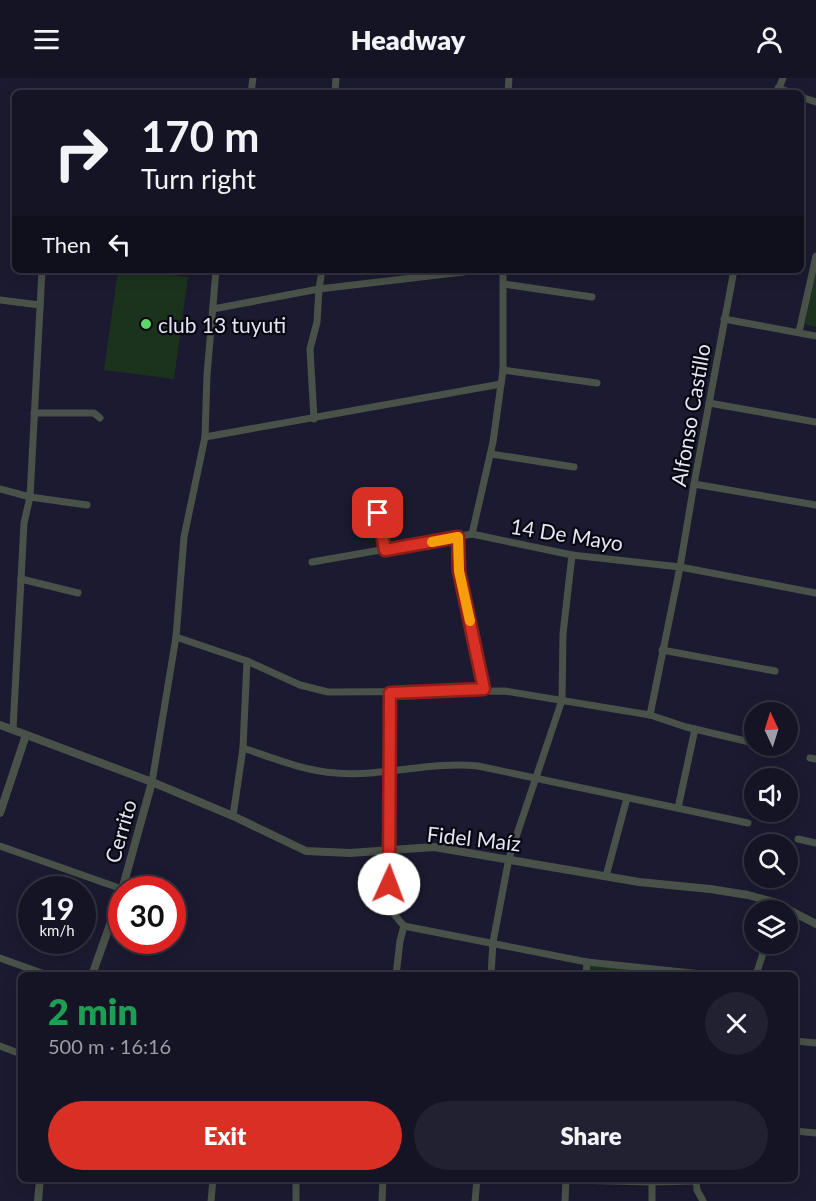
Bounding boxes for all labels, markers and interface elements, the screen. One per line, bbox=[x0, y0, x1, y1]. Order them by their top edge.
icon: menu bbox=[30, 23, 63, 56]
text: Headway bbox=[351, 23, 465, 56]
icon: person bbox=[753, 23, 786, 56]
text: 170 m bbox=[141, 111, 259, 161]
icon: right bbox=[42, 114, 120, 192]
text: Turn right bbox=[141, 162, 256, 195]
icon: left bbox=[103, 228, 136, 261]
text: Then bbox=[42, 231, 91, 258]
place label: club 13 tuyuti bbox=[158, 312, 286, 337]
marker: club 13 tuyuti bbox=[139, 317, 153, 331]
street label: Alfonso Castillo bbox=[665, 342, 715, 488]
pin bbox=[352, 487, 403, 538]
icon: arrive bbox=[361, 496, 394, 529]
street label: 14 De Mayo bbox=[509, 513, 625, 555]
north arrow bbox=[744, 702, 798, 756]
map controls bbox=[744, 702, 798, 954]
button: sound bbox=[744, 768, 798, 822]
street label: Cerrito bbox=[99, 796, 141, 866]
street label: Fidel Maíz bbox=[426, 821, 522, 855]
button: search bbox=[744, 834, 798, 888]
position arrow bbox=[357, 852, 421, 916]
speed limit sign: 30 bbox=[108, 876, 186, 954]
text: 19 bbox=[40, 890, 74, 926]
button: layers bbox=[744, 900, 798, 954]
text: km/h bbox=[39, 921, 75, 939]
text: 2 min bbox=[48, 989, 138, 1033]
button: close bbox=[705, 992, 768, 1055]
text: 500 m · 16:16 bbox=[48, 1034, 171, 1058]
button: Exit bbox=[48, 1101, 402, 1170]
button: Share bbox=[414, 1101, 768, 1170]

